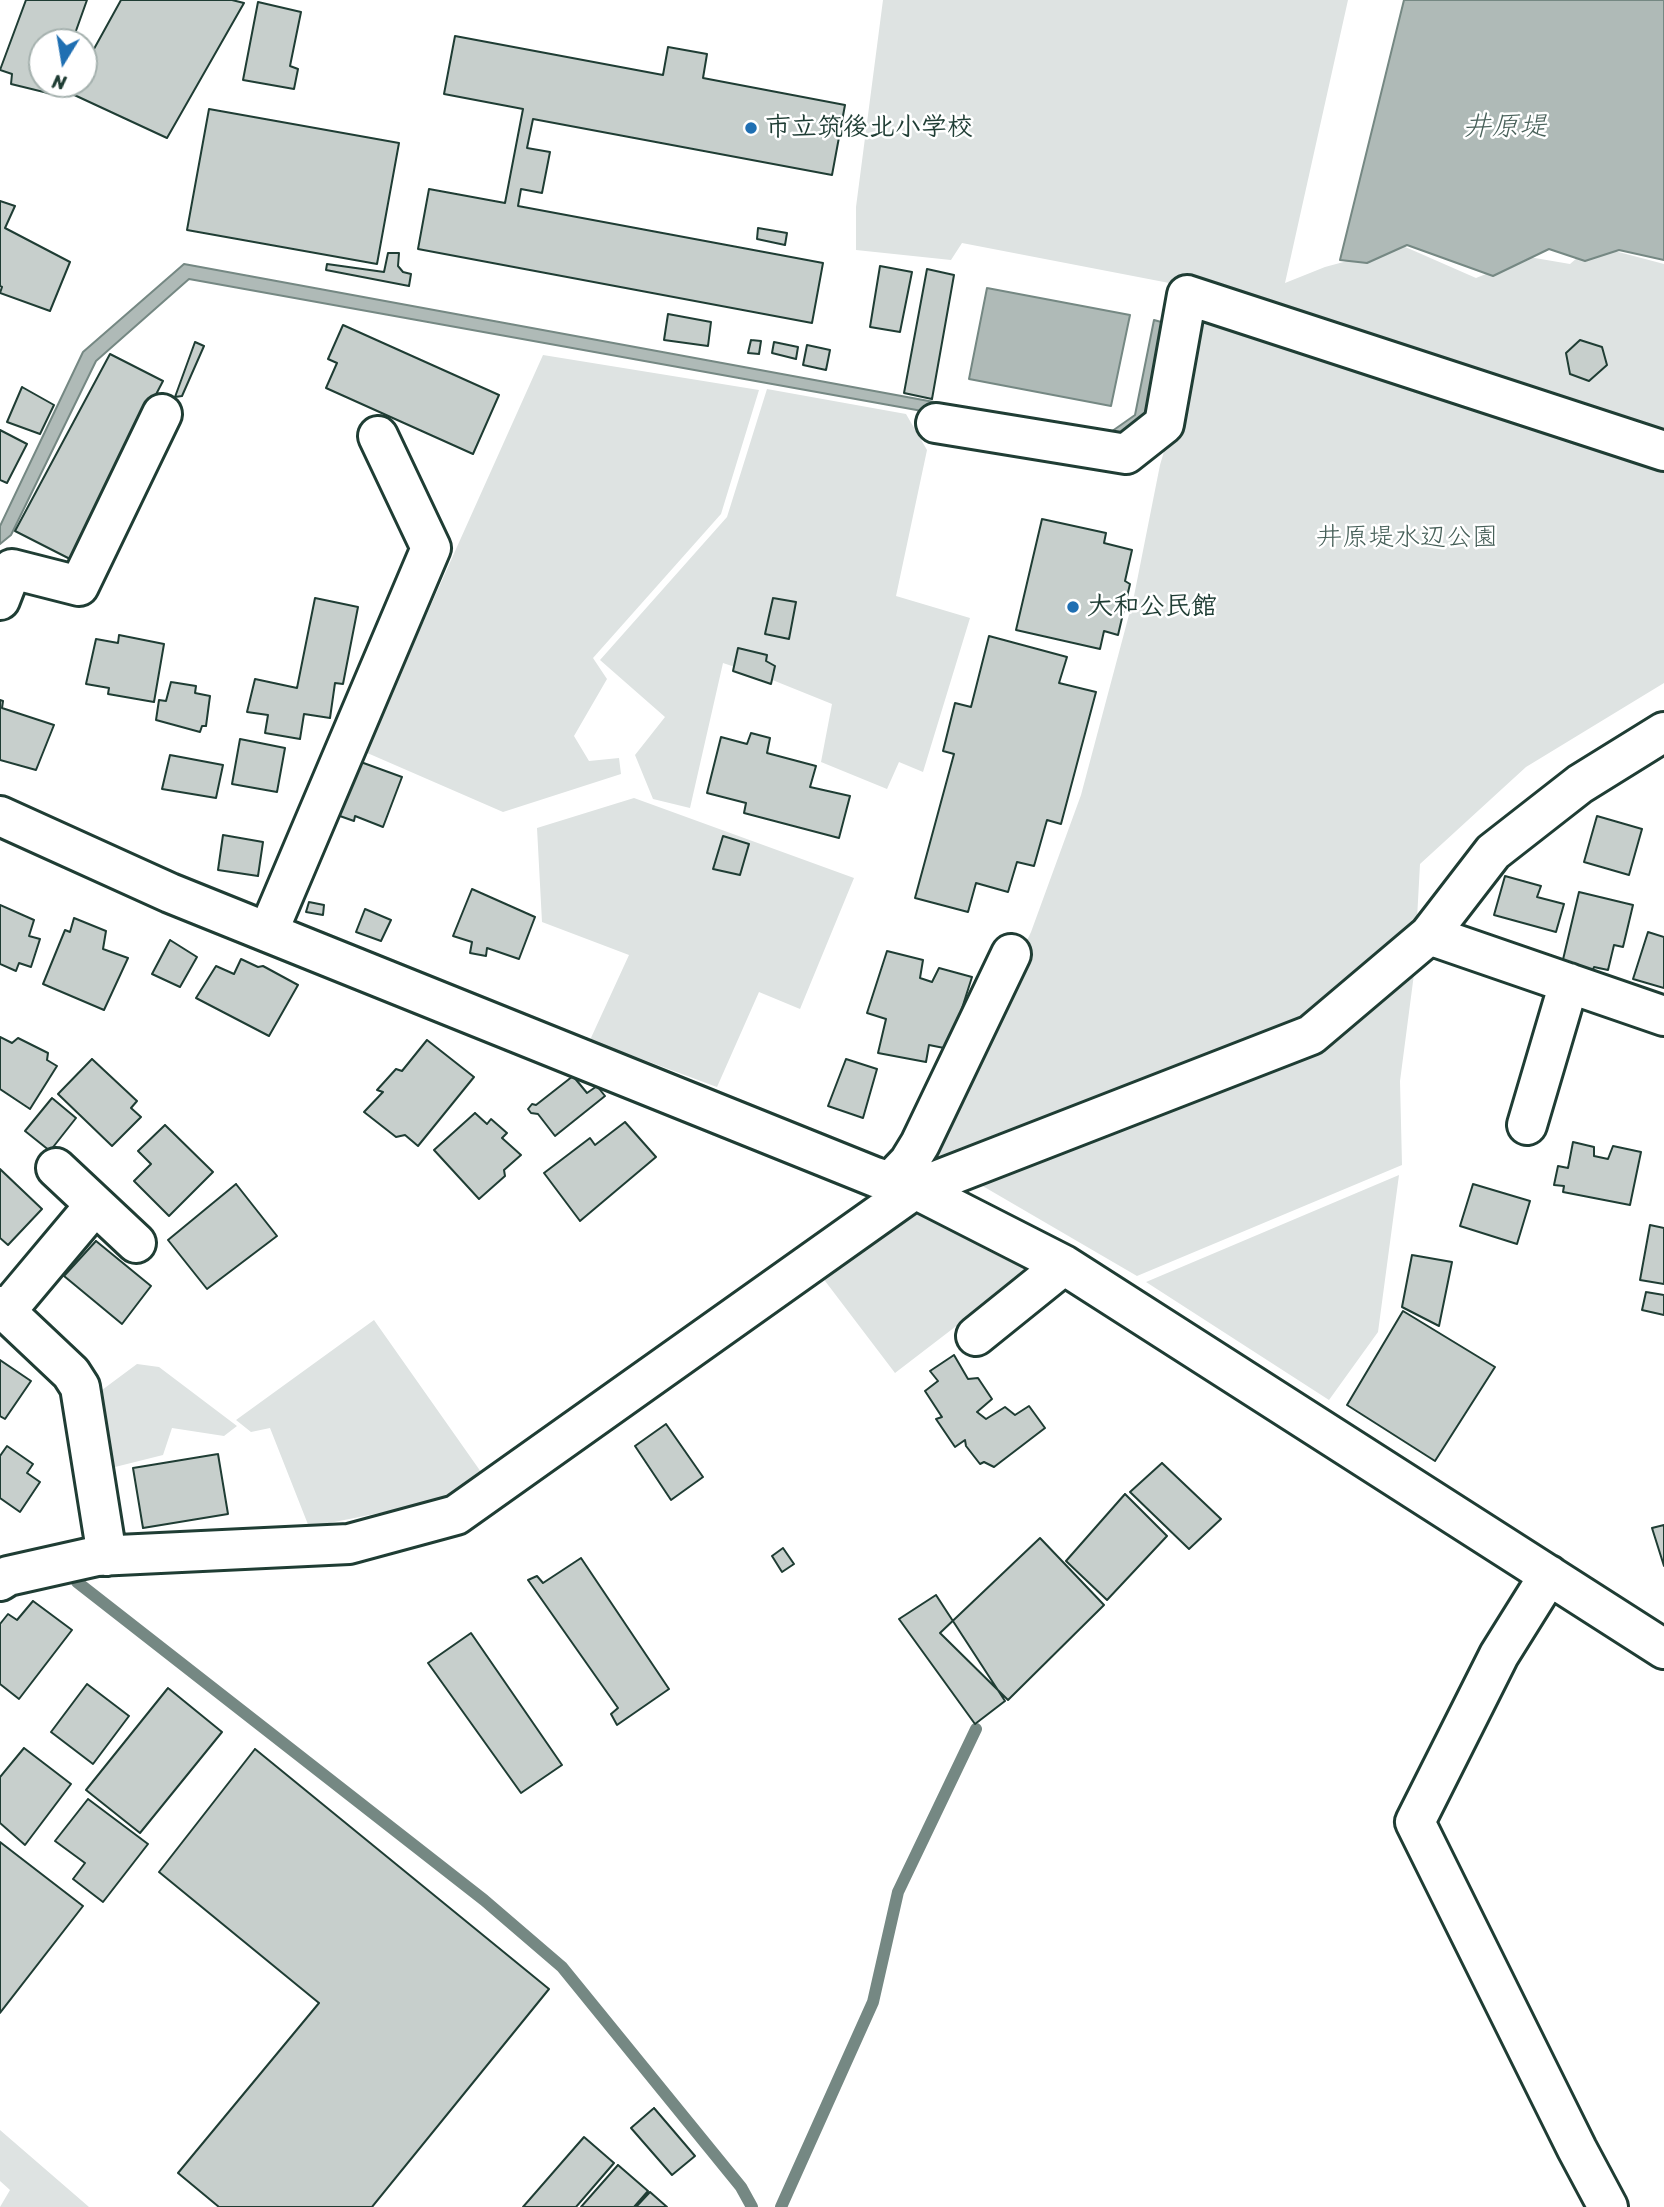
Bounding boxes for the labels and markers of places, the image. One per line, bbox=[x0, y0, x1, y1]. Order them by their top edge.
place label: 市立筑後北小学校 bbox=[765, 112, 973, 144]
marker: 市立筑後北小学校 bbox=[743, 120, 759, 136]
place label: 大和公民館 bbox=[1087, 591, 1217, 623]
marker: 大和公民館 bbox=[1065, 599, 1081, 615]

